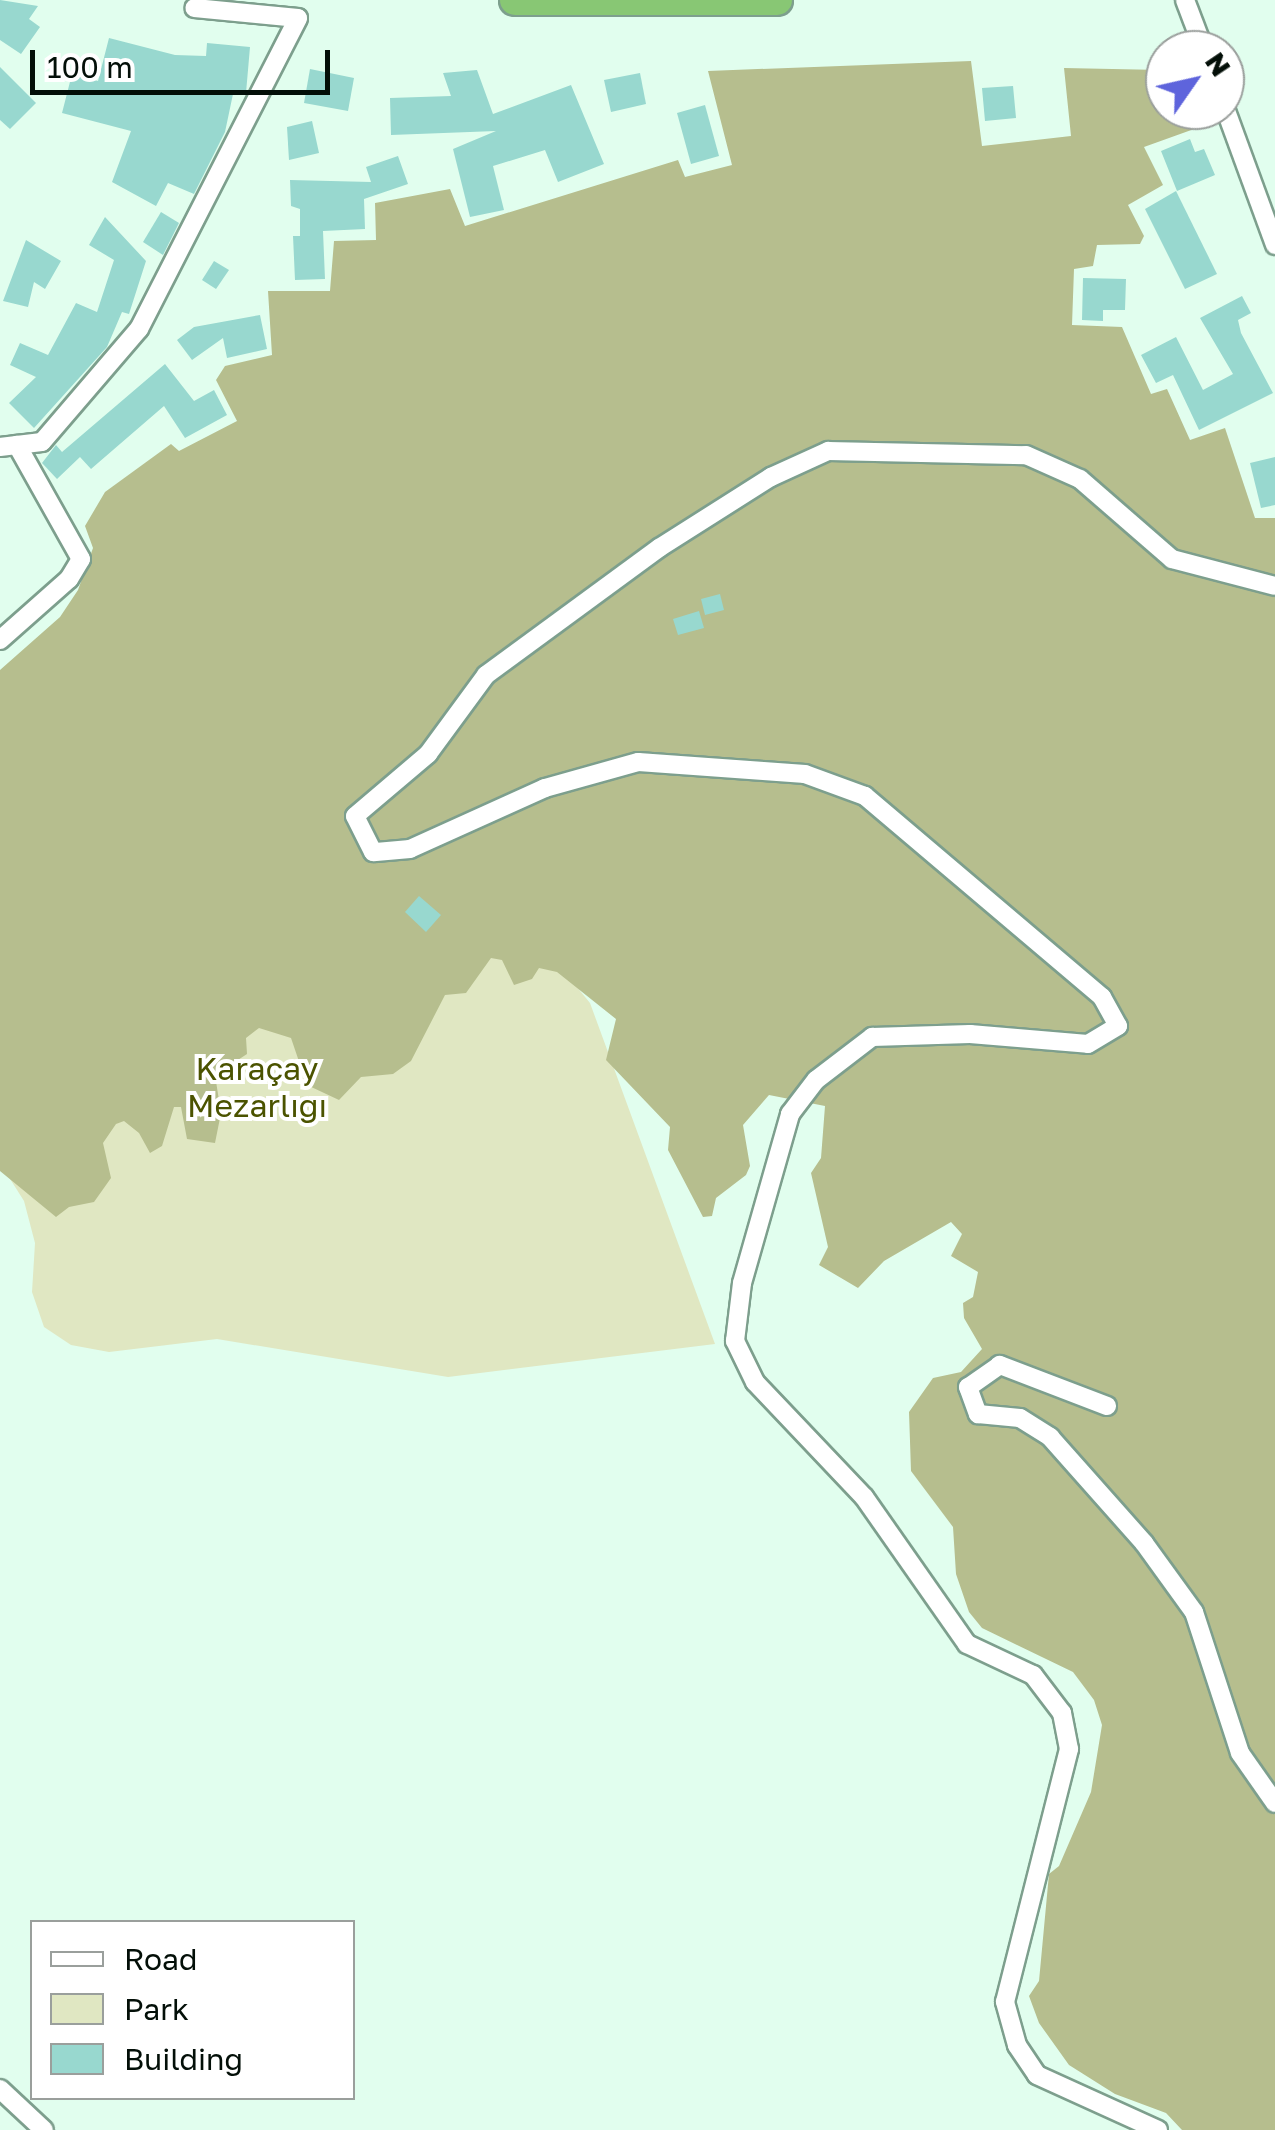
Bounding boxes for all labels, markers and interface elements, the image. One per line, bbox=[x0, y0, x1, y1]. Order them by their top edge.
scale bar bbox=[35, 30, 335, 92]
north arrow bbox=[1145, 30, 1245, 130]
text: N bbox=[1199, 46, 1238, 82]
text: 100 m bbox=[47, 49, 133, 85]
park label: Karaçay Mezarlığı bbox=[187, 1050, 327, 1125]
legend bbox=[30, 1920, 355, 2100]
text: Road bbox=[124, 1941, 198, 1977]
text: Park bbox=[124, 1991, 189, 2027]
text: Building bbox=[124, 2041, 243, 2077]

